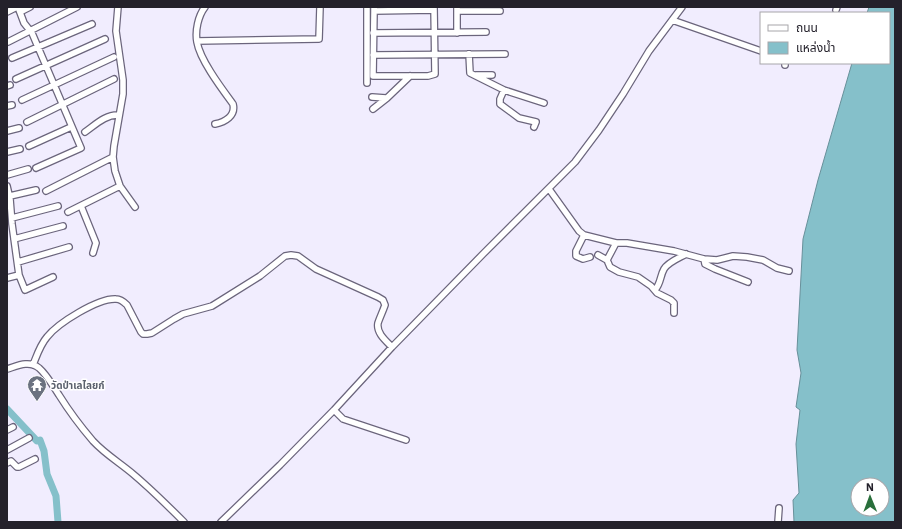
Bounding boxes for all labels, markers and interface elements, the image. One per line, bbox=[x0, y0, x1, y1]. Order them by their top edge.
legend bbox=[760, 12, 890, 64]
text: ถนน bbox=[796, 20, 818, 35]
text: แหล่งน้ำ bbox=[796, 39, 835, 55]
temple icon: วัดป่าเลไลยก์ bbox=[26, 374, 48, 402]
place label: วัดป่าเลไลยก์ bbox=[51, 379, 104, 392]
north arrow bbox=[850, 477, 890, 517]
text: N bbox=[866, 480, 874, 494]

